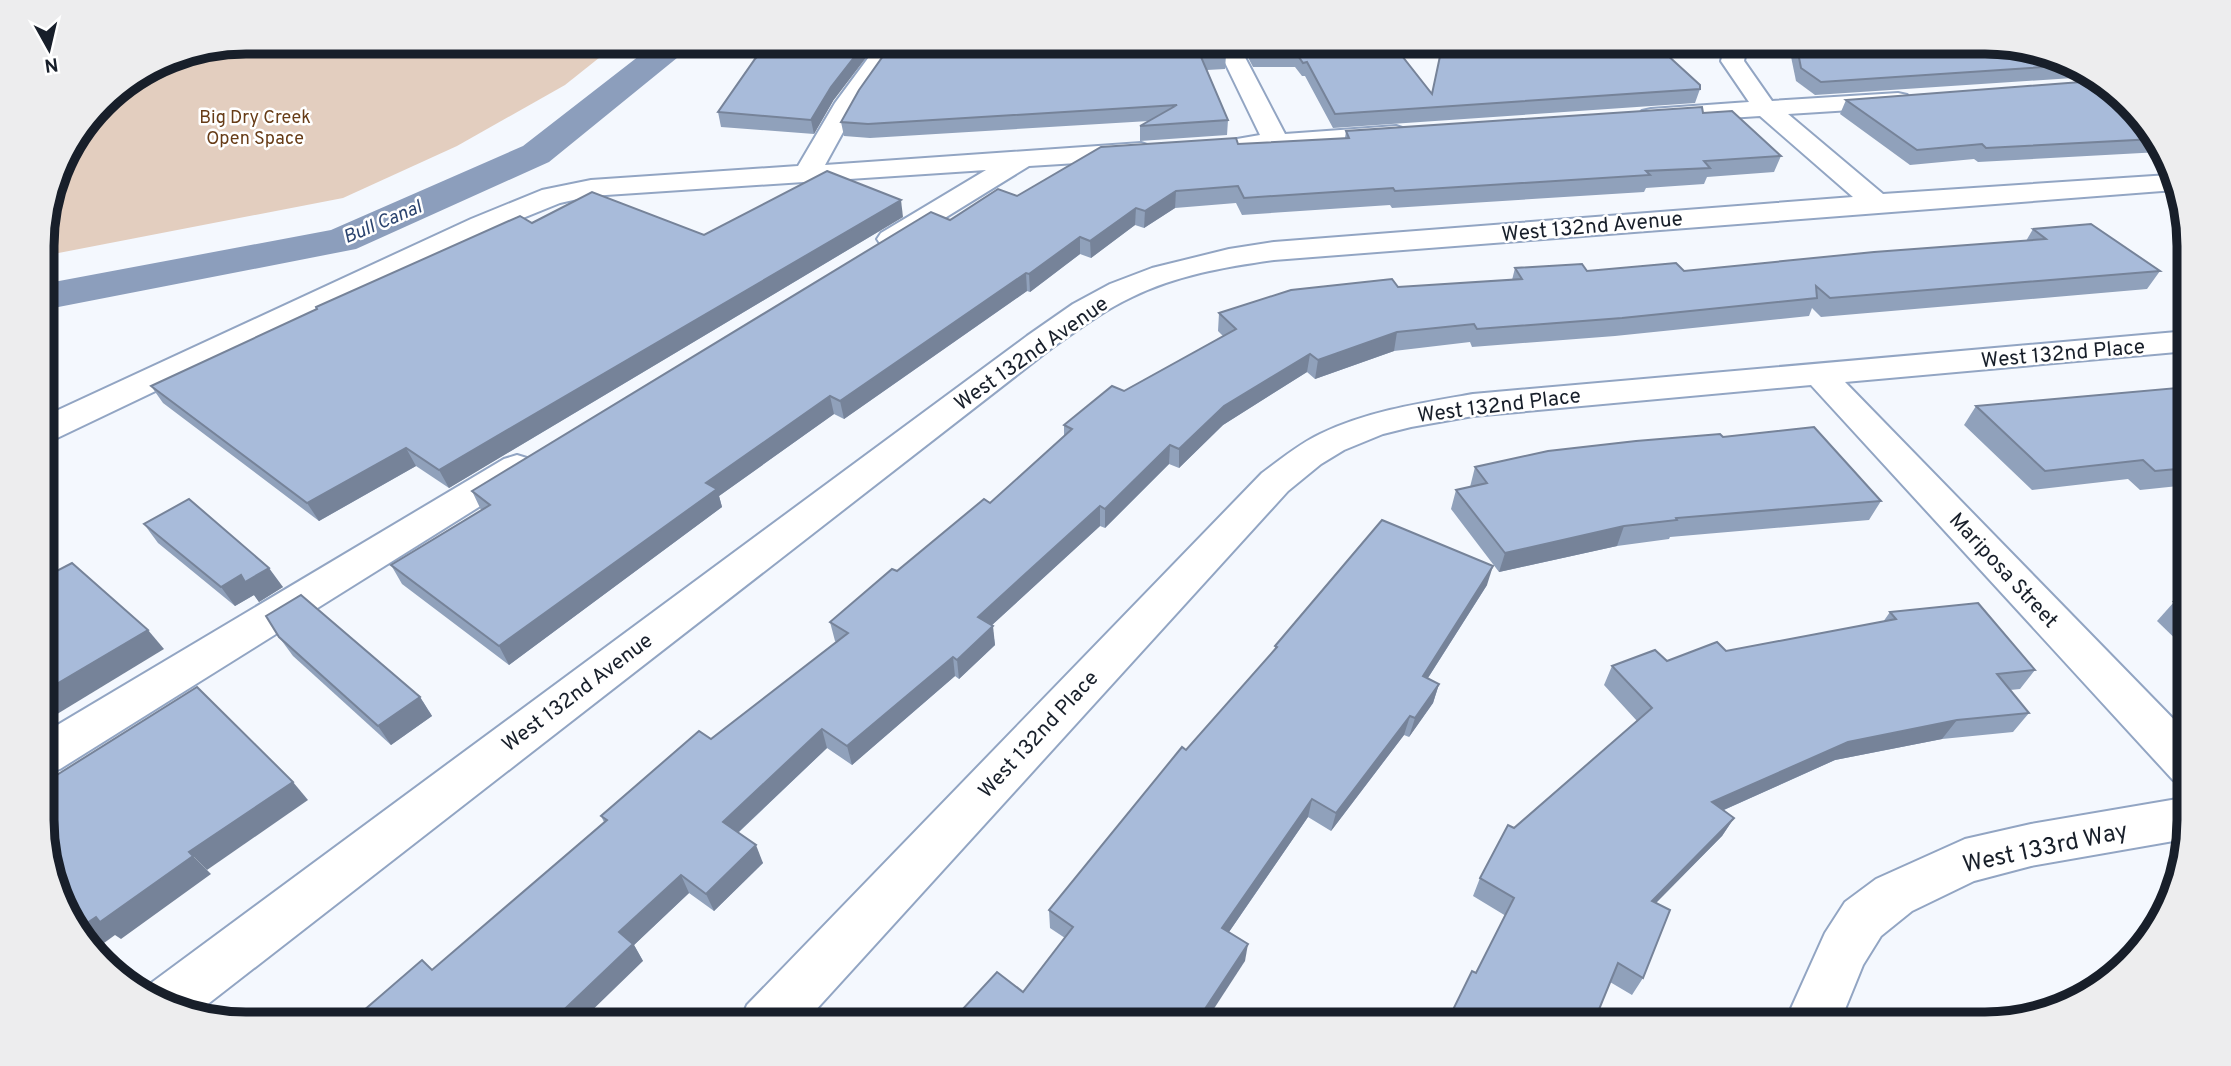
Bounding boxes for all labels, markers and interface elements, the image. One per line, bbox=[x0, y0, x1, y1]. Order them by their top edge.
north arrow bbox=[14, 14, 84, 84]
text: N bbox=[43, 51, 60, 77]
park label: Big Dry Creek Open Space bbox=[199, 107, 311, 151]
water label: Bull Canal bbox=[340, 195, 427, 250]
street label: West 132nd Avenue bbox=[1500, 206, 1684, 249]
street label: West 132nd Avenue bbox=[950, 291, 1114, 417]
street label: West 132nd Place bbox=[1980, 334, 2146, 375]
street label: West 132nd Place bbox=[1416, 383, 1583, 430]
street label: Mariposa Street bbox=[1943, 508, 2063, 634]
street label: West 132nd Avenue bbox=[497, 628, 659, 759]
street label: West 132nd Place bbox=[973, 666, 1105, 804]
street label: West 133rd Way bbox=[1960, 817, 2131, 881]

